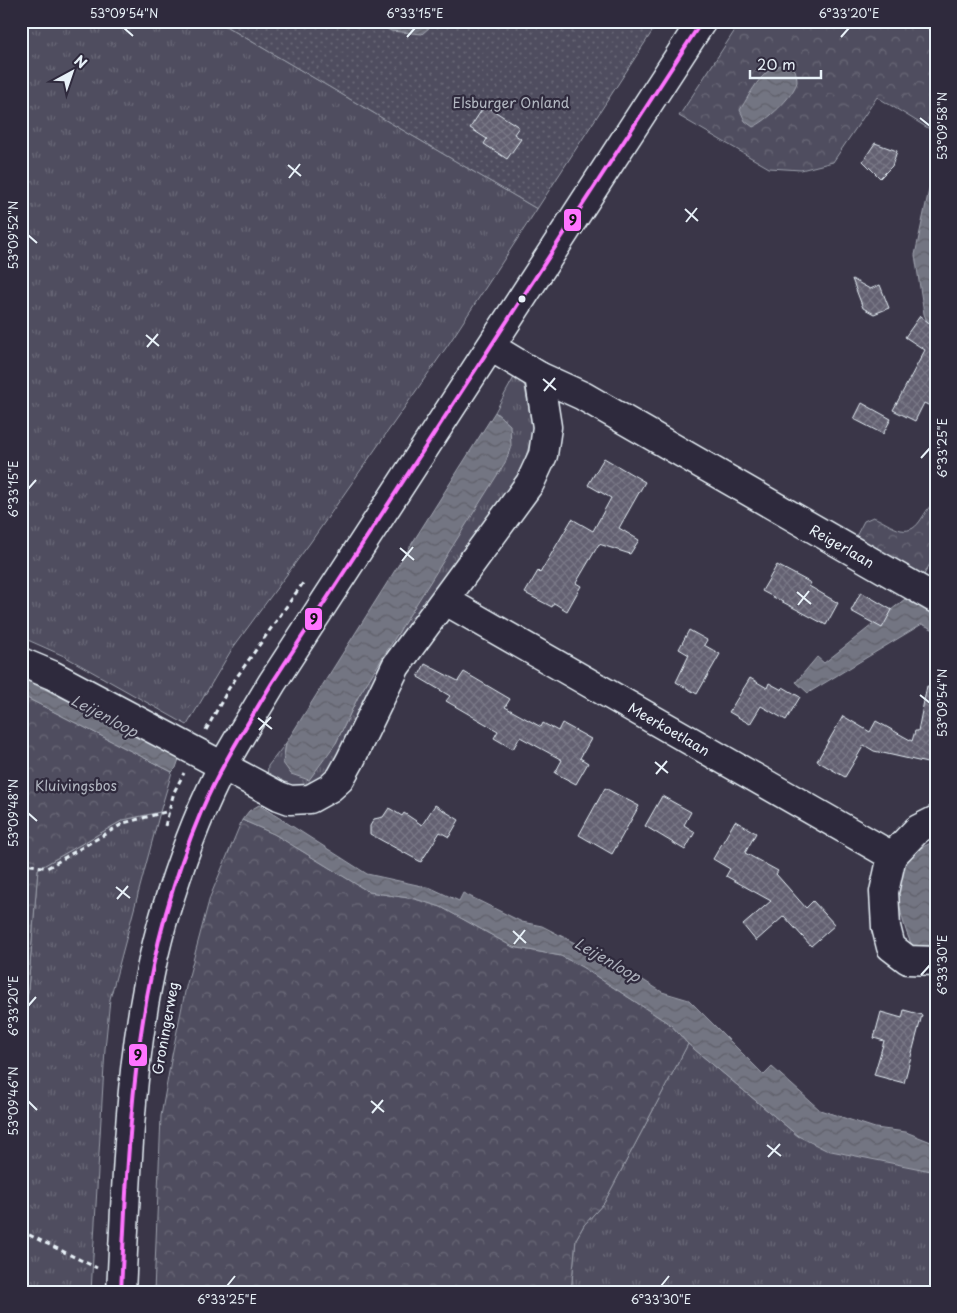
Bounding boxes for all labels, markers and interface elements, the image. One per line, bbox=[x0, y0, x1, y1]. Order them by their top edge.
text: 53°09'54"N bbox=[90, 4, 158, 22]
text: 6°33'15"E bbox=[386, 4, 444, 22]
text: 6°33'20"E bbox=[818, 4, 880, 22]
north arrow bbox=[48, 48, 98, 98]
scale bar bbox=[750, 48, 821, 80]
text: N bbox=[70, 50, 92, 73]
text: 20 m bbox=[757, 52, 796, 75]
park label: Elsburger Onland bbox=[453, 92, 570, 113]
text: 53°09'58"N bbox=[933, 92, 951, 160]
text: 53°09'52"N bbox=[4, 201, 22, 269]
line badge: 9 bbox=[563, 208, 582, 232]
text: 9 bbox=[569, 209, 577, 230]
unlabelled marker bbox=[517, 294, 527, 304]
text: 6°33'25"E bbox=[933, 418, 951, 478]
text: 6°33'15"E bbox=[4, 460, 22, 518]
street label: Reigerlaan bbox=[806, 519, 878, 573]
line badge: 9 bbox=[304, 607, 323, 631]
text: 9 bbox=[310, 608, 318, 629]
text: 53°09'54"N bbox=[933, 669, 951, 737]
water label: Leijenloop bbox=[67, 688, 143, 743]
street label: Meerkoetlaan bbox=[624, 697, 714, 761]
park label: Kluivingsbos bbox=[35, 775, 117, 796]
text: 53°09'48"N bbox=[4, 779, 22, 847]
water label: Leijenloop bbox=[571, 931, 646, 988]
text: 6°33'30"E bbox=[933, 935, 951, 995]
text: 6°33'20"E bbox=[4, 975, 22, 1037]
street label: Groningerweg bbox=[147, 980, 183, 1076]
line badge: 9 bbox=[128, 1043, 148, 1067]
text: 9 bbox=[134, 1044, 142, 1065]
text: 53°09'46"N bbox=[4, 1066, 22, 1136]
text: 6°33'25"E bbox=[197, 1290, 257, 1308]
text: 6°33'30"E bbox=[631, 1290, 691, 1308]

